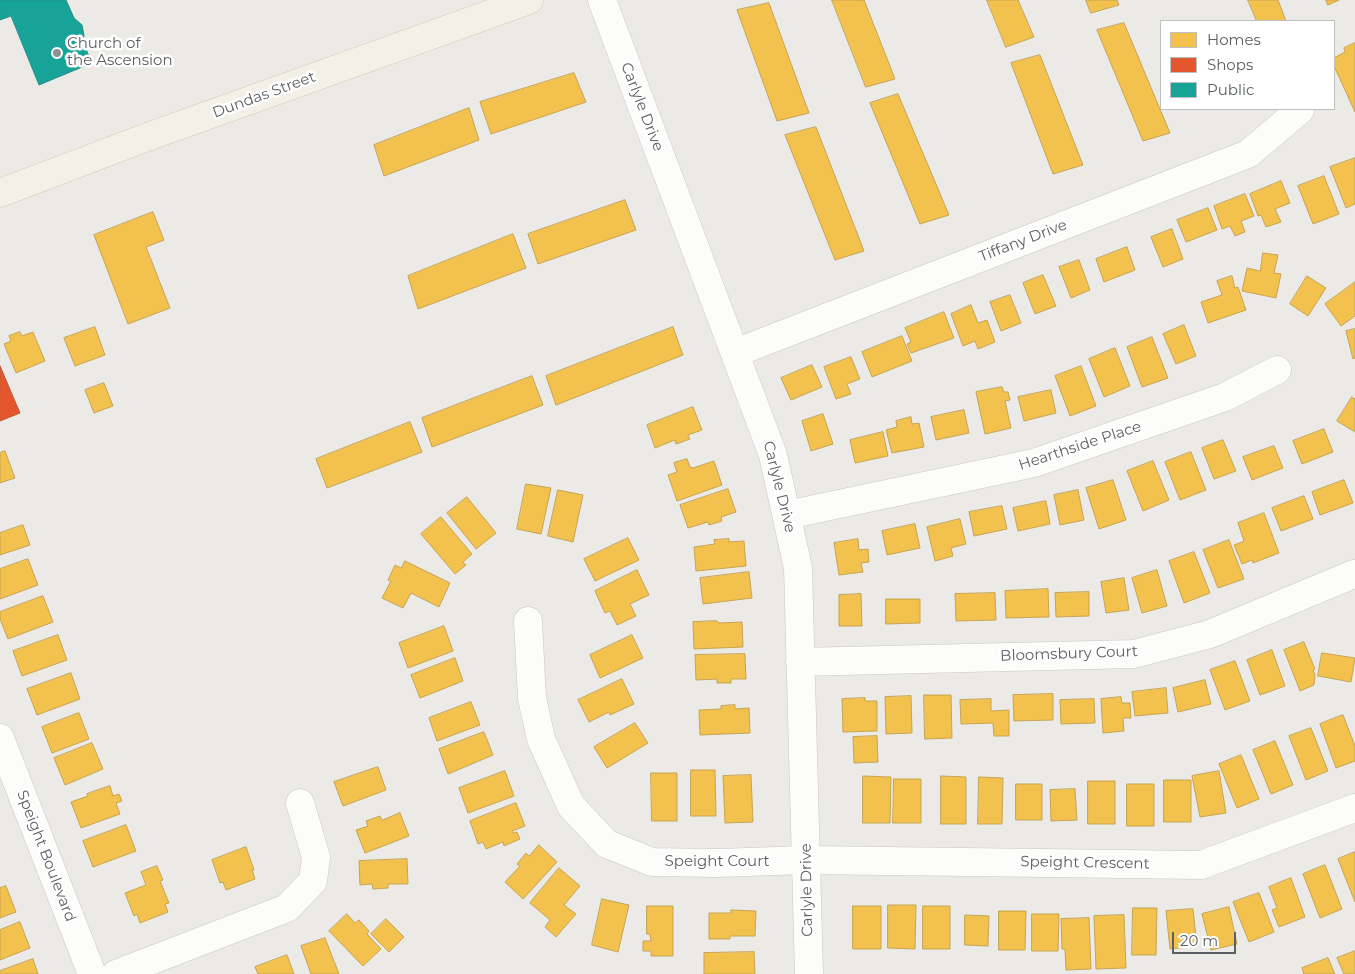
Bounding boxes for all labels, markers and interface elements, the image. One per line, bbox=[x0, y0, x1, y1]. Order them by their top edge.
legend bbox=[1160, 20, 1335, 110]
text: Homes bbox=[1207, 30, 1261, 49]
place label: Church of the Ascension bbox=[67, 35, 173, 70]
marker: Church of the Ascension bbox=[51, 47, 63, 59]
text: Shops bbox=[1207, 55, 1253, 74]
street label: Carlyle Drive bbox=[617, 60, 667, 154]
street label: Dundas Street bbox=[210, 68, 318, 122]
text: Public bbox=[1207, 80, 1255, 99]
street label: Tiffany Drive bbox=[976, 216, 1070, 266]
street label: Hearthside Place bbox=[1016, 418, 1144, 474]
street label: Carlyle Drive bbox=[759, 439, 799, 535]
street label: Bloomsbury Court bbox=[1000, 643, 1138, 665]
street label: Speight Boulevard bbox=[13, 788, 79, 924]
street label: Carlyle Drive bbox=[797, 843, 817, 937]
street label: Speight Court bbox=[664, 853, 770, 871]
street label: Speight Crescent bbox=[1020, 853, 1150, 873]
scale bar bbox=[1175, 922, 1239, 954]
text: 20 m bbox=[1180, 931, 1218, 950]

